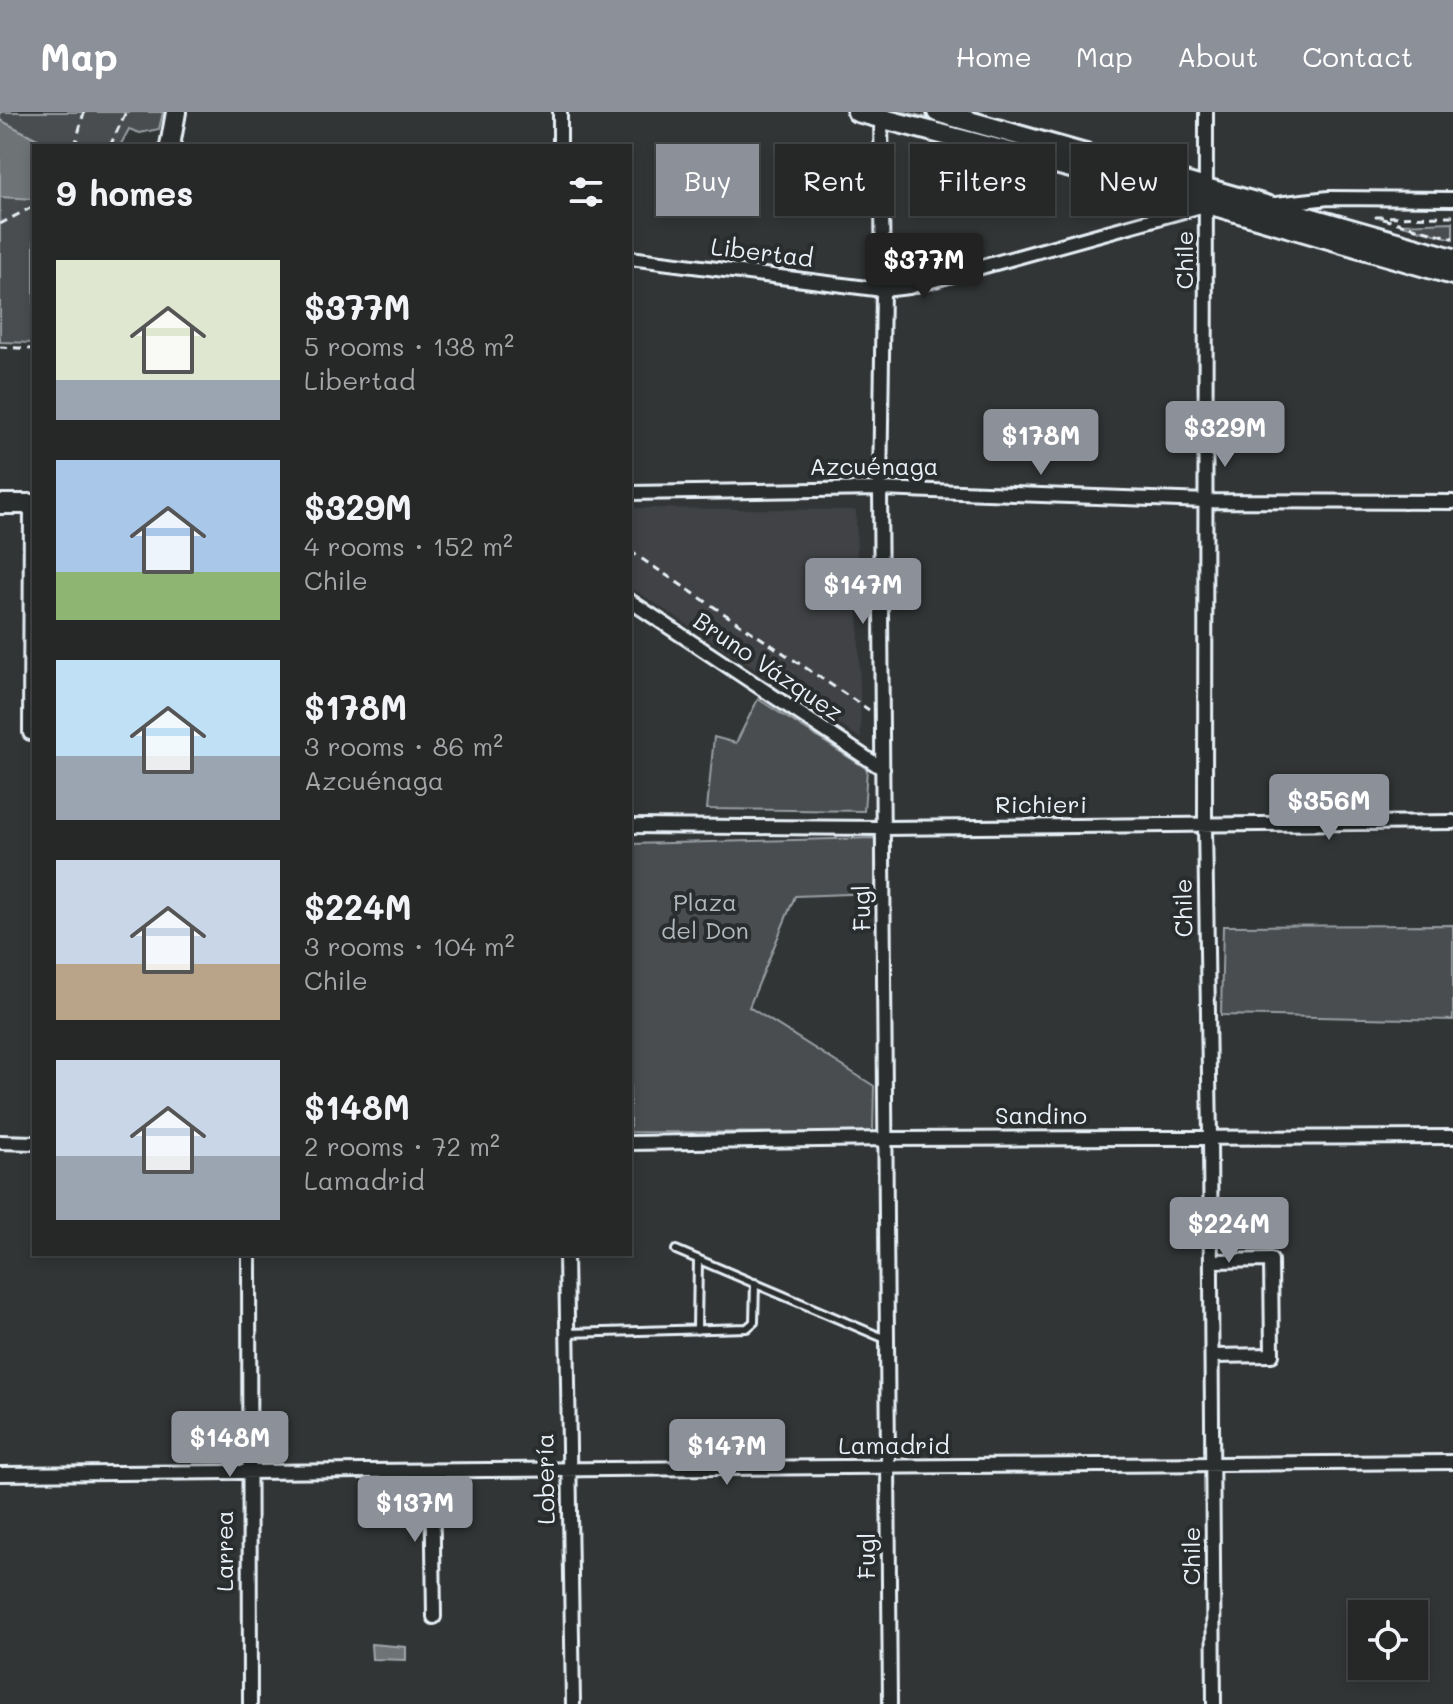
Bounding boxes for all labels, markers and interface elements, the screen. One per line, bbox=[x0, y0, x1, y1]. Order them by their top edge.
text: Map bbox=[40, 31, 118, 81]
text: Home bbox=[956, 38, 1032, 74]
text: Map bbox=[1076, 38, 1133, 74]
text: About bbox=[1177, 38, 1258, 74]
text: Contact bbox=[1302, 38, 1413, 74]
chip: Buy bbox=[656, 144, 759, 216]
chip: Rent bbox=[775, 144, 894, 216]
chip: Filters bbox=[910, 144, 1055, 216]
chip: New bbox=[1071, 144, 1187, 216]
text: 9 homes bbox=[56, 170, 193, 215]
icon: filters bbox=[564, 170, 608, 214]
street label: Libertad bbox=[709, 230, 815, 273]
street label: Chile bbox=[1168, 231, 1199, 289]
pin: $377M bbox=[868, 233, 980, 301]
text: $377M bbox=[883, 242, 965, 276]
text: $377M bbox=[304, 284, 411, 329]
icon: home bbox=[120, 292, 216, 388]
text: 5 rooms · 138 m² bbox=[304, 329, 514, 363]
text: Libertad bbox=[304, 363, 415, 397]
pin: $329M bbox=[1169, 401, 1281, 469]
pin: $178M bbox=[985, 409, 1097, 477]
text: $329M bbox=[1184, 410, 1266, 444]
text: $178M bbox=[1001, 418, 1081, 452]
street label: Azcuénaga bbox=[809, 450, 939, 481]
text: $329M bbox=[304, 484, 412, 529]
icon: home bbox=[120, 492, 216, 588]
text: 4 rooms · 152 m² bbox=[304, 529, 513, 563]
pin: $147M bbox=[807, 558, 919, 626]
text: Chile bbox=[304, 563, 368, 597]
text: $147M bbox=[823, 567, 903, 601]
street label: Bruno Vázquez bbox=[688, 604, 850, 727]
text: $178M bbox=[304, 684, 408, 729]
icon: home bbox=[120, 692, 216, 788]
text: 3 rooms · 86 m² bbox=[304, 729, 503, 763]
text: Azcuénaga bbox=[304, 763, 444, 797]
pin: $356M bbox=[1273, 774, 1385, 842]
text: $356M bbox=[1287, 783, 1371, 817]
street label: Richieri bbox=[995, 788, 1087, 819]
street label: Chile bbox=[1166, 878, 1199, 938]
text: $224M bbox=[304, 884, 412, 929]
street label: Fugl bbox=[845, 885, 876, 932]
park label: Plaza del Don bbox=[661, 886, 749, 945]
icon: home bbox=[120, 892, 216, 988]
text: 3 rooms · 104 m² bbox=[304, 929, 515, 963]
text: Chile bbox=[304, 963, 368, 997]
text: $148M bbox=[304, 1084, 410, 1129]
icon: home bbox=[120, 1092, 216, 1188]
street label: Sandino bbox=[995, 1099, 1087, 1130]
text: 2 rooms · 72 m² bbox=[304, 1129, 500, 1163]
text: Lamadrid bbox=[304, 1163, 425, 1197]
pin: $224M bbox=[1173, 1197, 1285, 1265]
text: $224M bbox=[1188, 1206, 1270, 1240]
pin: $148M bbox=[174, 1411, 286, 1479]
pin: $147M bbox=[671, 1419, 783, 1487]
text: $148M bbox=[189, 1420, 271, 1454]
text: $147M bbox=[687, 1428, 767, 1462]
street label: Lamadrid bbox=[838, 1429, 950, 1460]
street label: Lobería bbox=[528, 1433, 561, 1525]
pin: $137M bbox=[359, 1476, 471, 1544]
text: $137M bbox=[376, 1485, 454, 1519]
street label: Larrea bbox=[208, 1510, 239, 1592]
street label: Chile bbox=[1175, 1527, 1206, 1585]
street label: Fugl bbox=[850, 1533, 881, 1579]
map controls bbox=[1348, 1600, 1428, 1680]
button: locate bbox=[1348, 1600, 1428, 1680]

